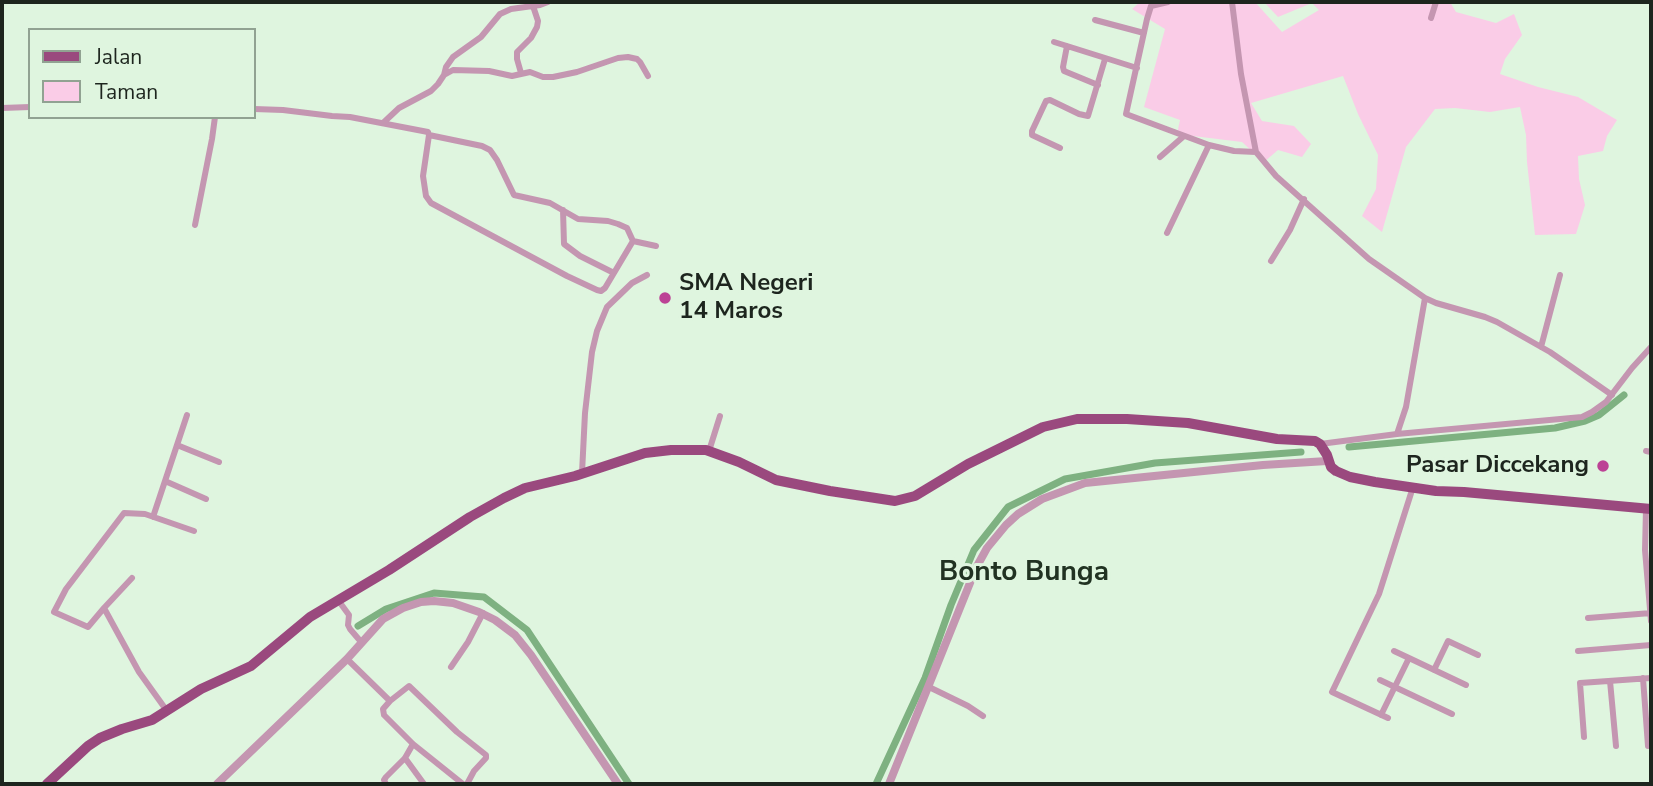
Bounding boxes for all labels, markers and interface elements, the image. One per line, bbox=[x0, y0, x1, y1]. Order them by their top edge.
legend bbox=[28, 28, 256, 119]
text: Jalan bbox=[95, 43, 142, 71]
text: Taman bbox=[95, 78, 158, 106]
place label: SMA Negeri 14 Maros bbox=[679, 270, 813, 326]
marker: SMA Negeri 14 Maros bbox=[657, 290, 673, 306]
place label: Pasar Diccekang bbox=[1406, 452, 1589, 480]
marker: Pasar Diccekang bbox=[1595, 458, 1611, 474]
district label: Bonto Bunga bbox=[939, 556, 1109, 590]

